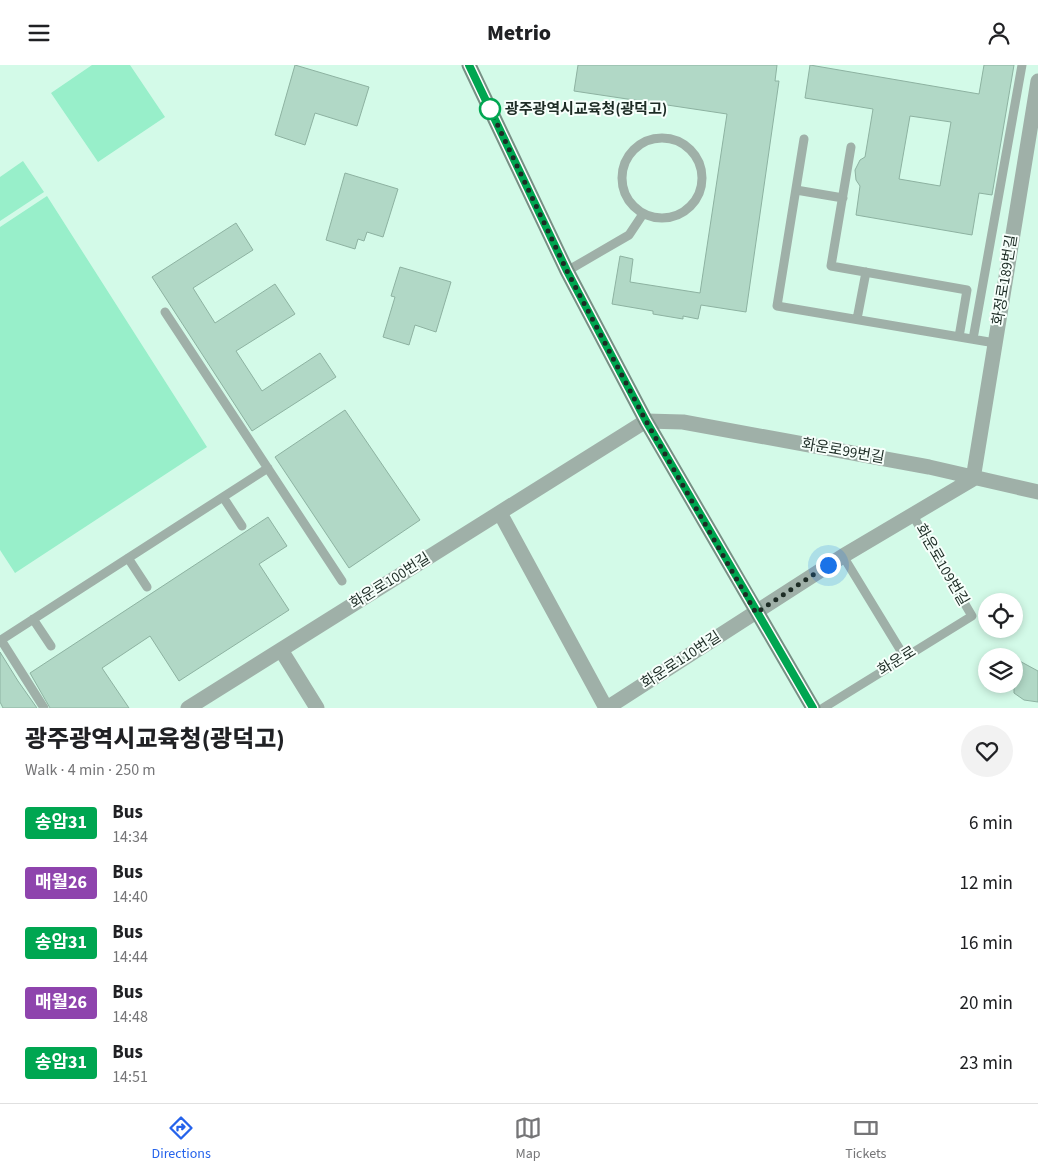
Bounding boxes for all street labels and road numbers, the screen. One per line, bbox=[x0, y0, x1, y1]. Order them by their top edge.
street label: 화정로189번길 bbox=[987, 233, 1023, 327]
street label: 화운로99번길 bbox=[800, 433, 886, 469]
street label: 화운로109번길 bbox=[910, 520, 974, 610]
street label: 화운로100번길 bbox=[346, 548, 434, 614]
street label: 화운로110번길 bbox=[637, 626, 725, 694]
street label: 화운로 bbox=[874, 641, 920, 681]

